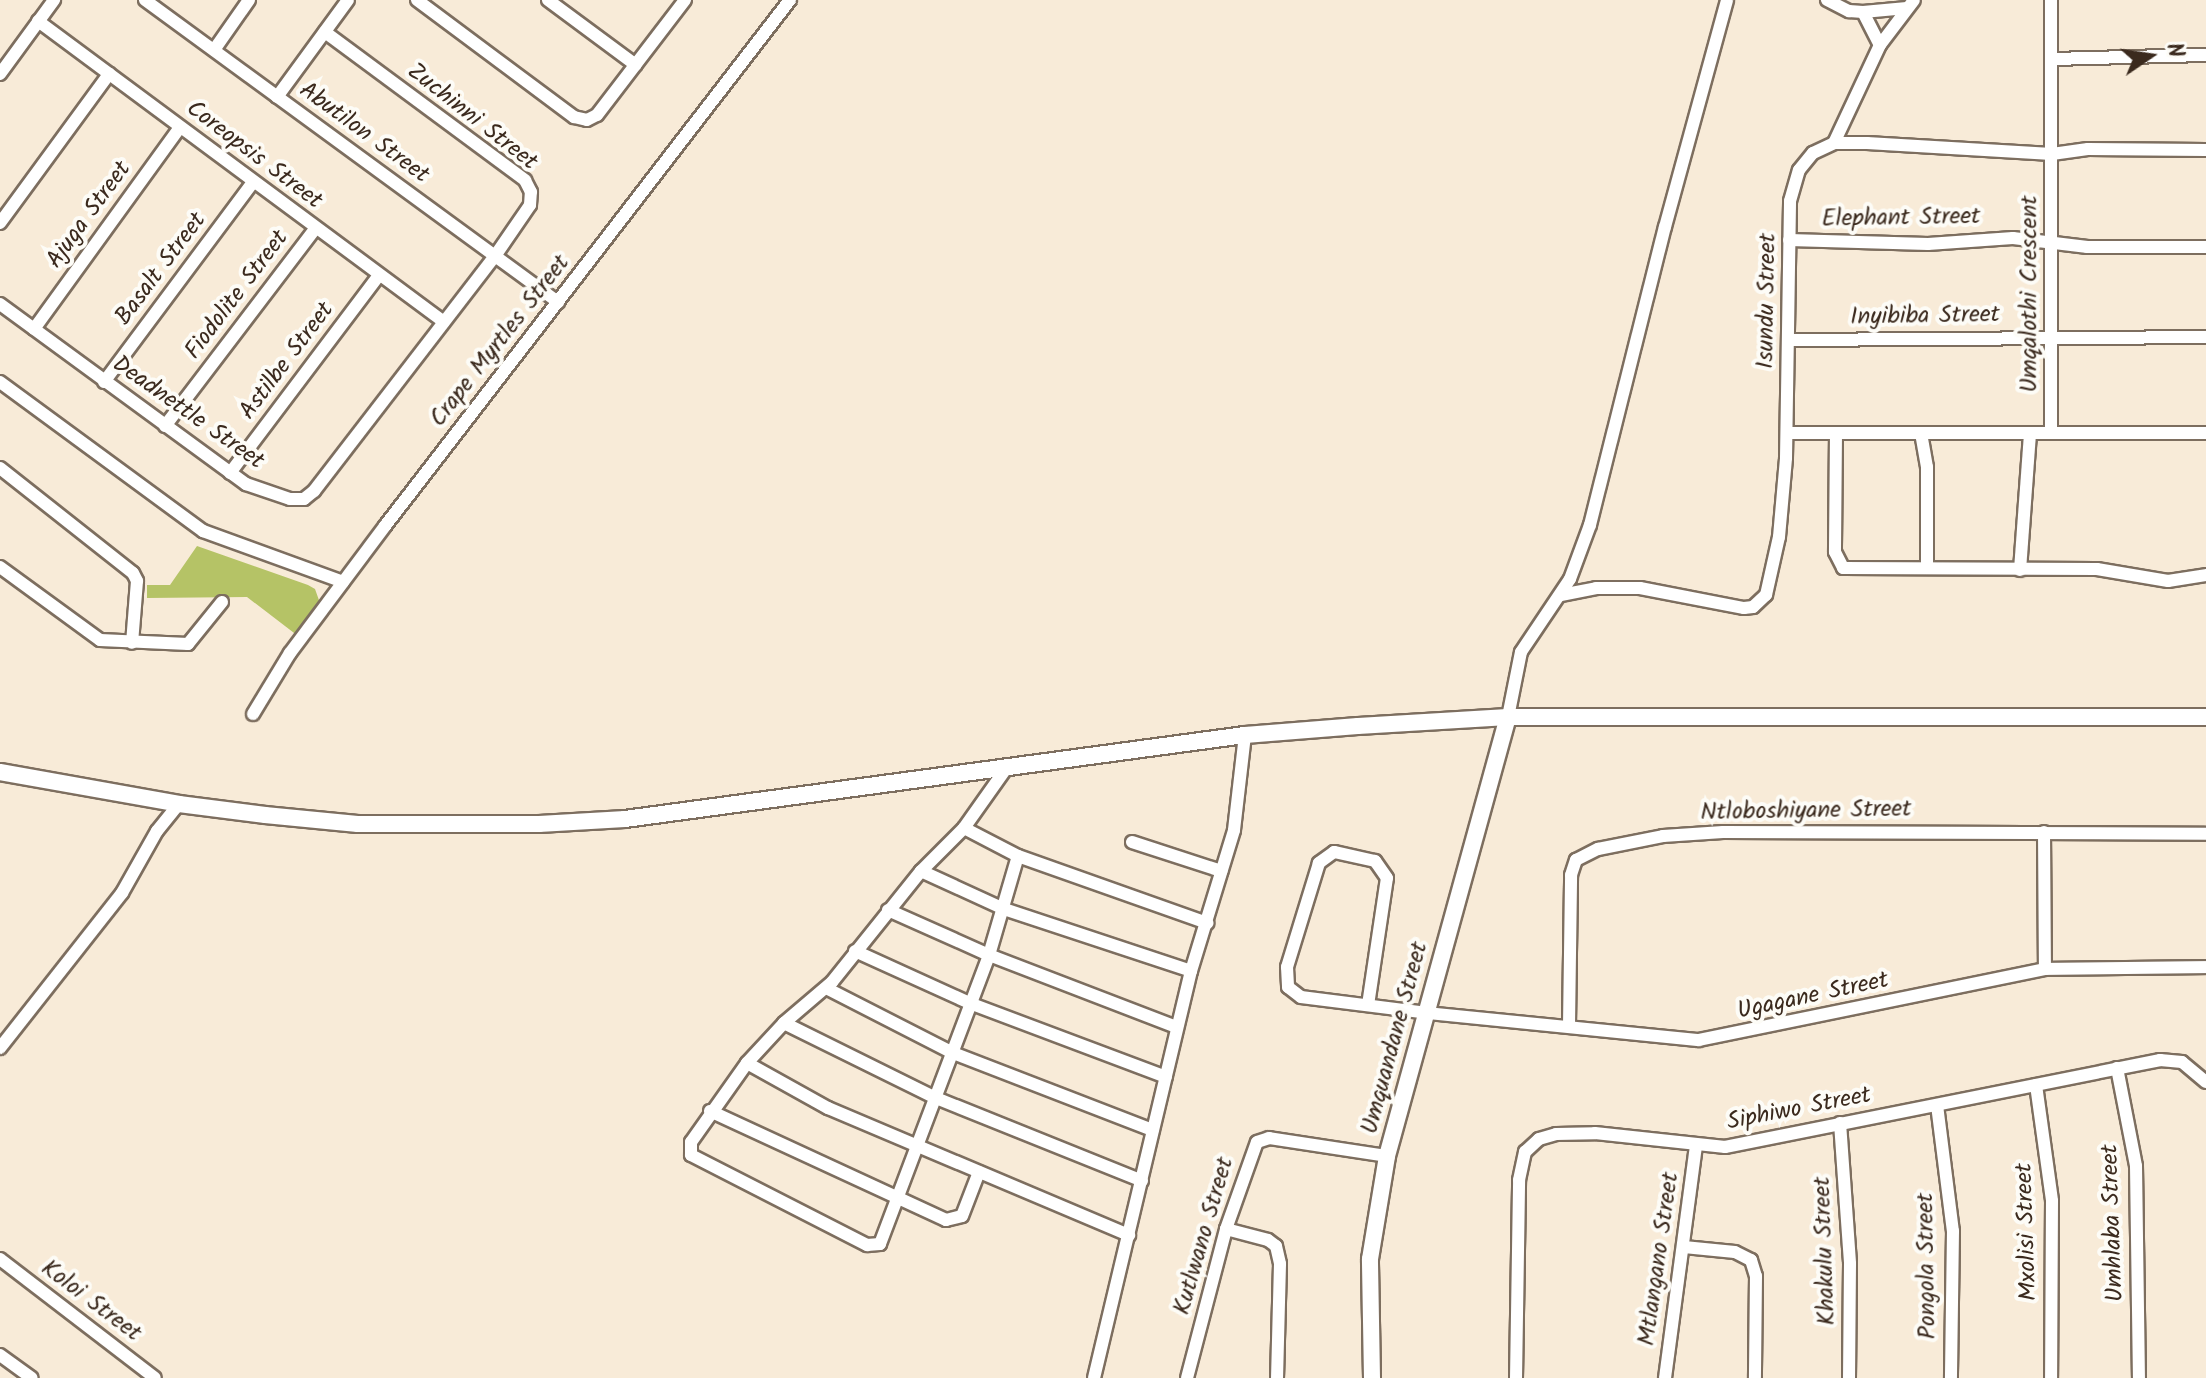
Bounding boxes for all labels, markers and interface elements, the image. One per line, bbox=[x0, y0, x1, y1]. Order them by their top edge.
north arrow bbox=[2110, 16, 2190, 96]
text: N bbox=[2155, 40, 2192, 61]
street label: Zuchinni Street bbox=[401, 57, 543, 177]
street label: Abutilon Street bbox=[293, 76, 435, 190]
street label: Coreopsis Street bbox=[180, 94, 328, 216]
street label: Ajuga Street bbox=[41, 156, 137, 274]
street label: Umqalothi Crescent bbox=[2016, 195, 2044, 393]
street label: Elephant Street bbox=[1821, 202, 1981, 234]
street label: Basalt Street bbox=[109, 207, 213, 331]
street label: Fiodolite Street bbox=[179, 225, 295, 365]
street label: Isundu Street bbox=[1751, 233, 1783, 369]
street label: Crape Myrtles Street bbox=[424, 249, 576, 433]
street label: Astilbe Street bbox=[233, 297, 341, 425]
street label: Inyibiba Street bbox=[1850, 300, 2000, 332]
street label: Deadnettle Street bbox=[106, 350, 270, 476]
street label: Ntloboshiyane Street bbox=[1700, 795, 1912, 827]
street label: Umquandane Street bbox=[1356, 939, 1434, 1137]
street label: Ugagane Street bbox=[1735, 966, 1891, 1026]
street label: Siphiwo Street bbox=[1725, 1081, 1873, 1137]
street label: Umhlaba Street bbox=[2096, 1144, 2130, 1302]
street label: Kutlwano Street bbox=[1168, 1154, 1240, 1318]
street label: Mxolisi Street bbox=[2010, 1163, 2044, 1301]
street label: Mtlangano Street bbox=[1633, 1170, 1685, 1348]
street label: Khakulu Street bbox=[1808, 1176, 1842, 1326]
street label: Pongola Street bbox=[1911, 1192, 1943, 1340]
street label: Koloi Street bbox=[35, 1254, 147, 1348]

